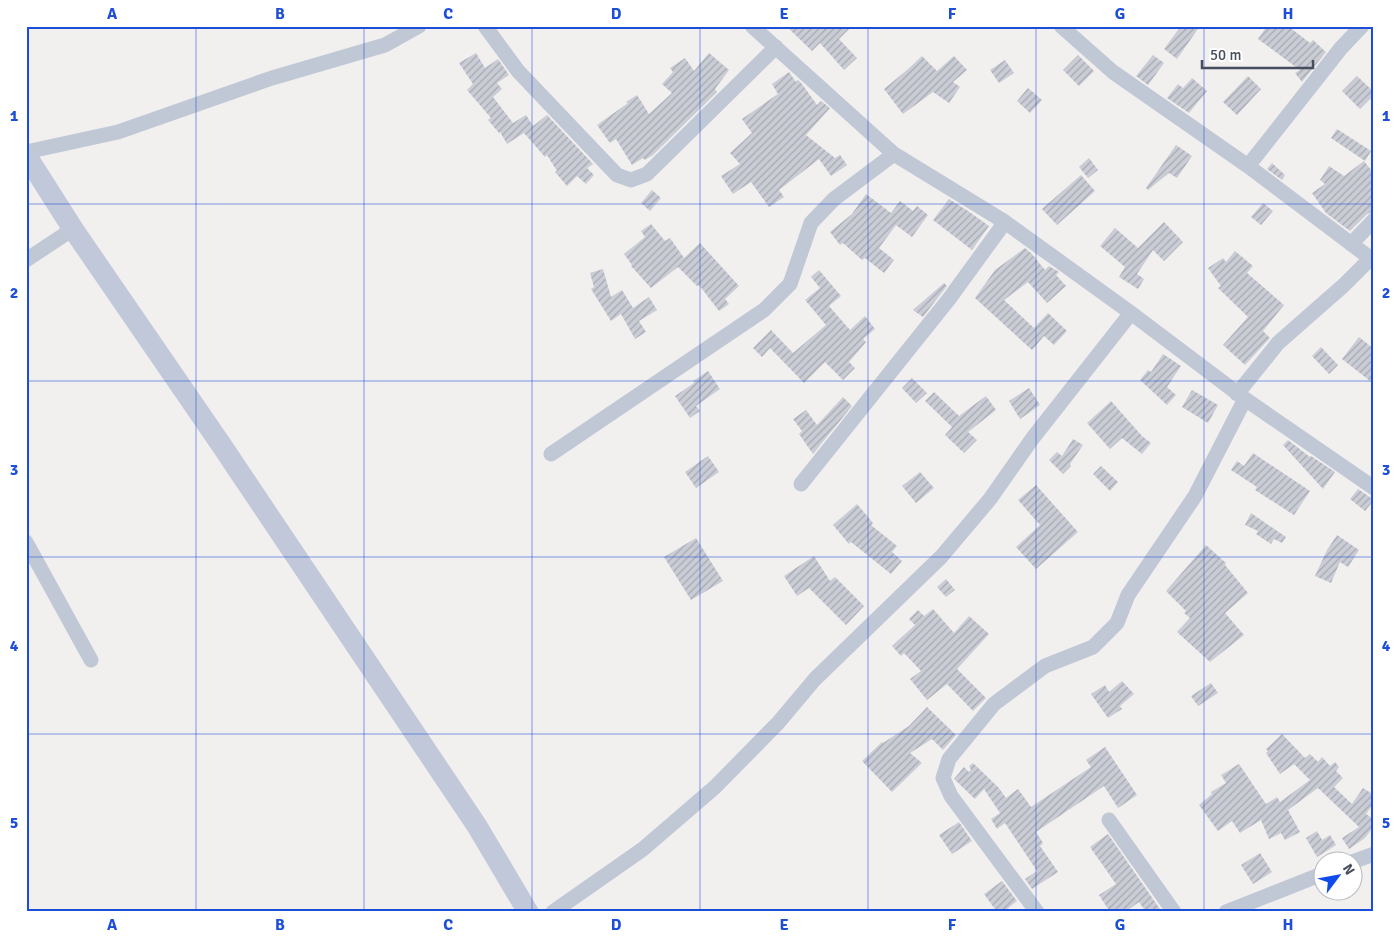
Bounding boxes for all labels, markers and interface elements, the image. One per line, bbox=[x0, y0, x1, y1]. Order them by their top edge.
text: A bbox=[107, 4, 118, 24]
text: B bbox=[275, 4, 285, 24]
text: C bbox=[443, 4, 453, 24]
text: D bbox=[611, 4, 622, 24]
text: E bbox=[779, 4, 789, 24]
text: F bbox=[948, 4, 957, 24]
text: G bbox=[1115, 4, 1125, 24]
text: H bbox=[1283, 4, 1293, 24]
scale bar bbox=[1202, 38, 1314, 70]
text: 50 m bbox=[1210, 46, 1241, 64]
text: 1 bbox=[10, 106, 19, 126]
text: 1 bbox=[1382, 106, 1391, 126]
text: 2 bbox=[10, 283, 18, 303]
text: 2 bbox=[1382, 283, 1390, 303]
text: 3 bbox=[10, 460, 18, 480]
text: 3 bbox=[1382, 460, 1390, 480]
text: 4 bbox=[10, 636, 19, 656]
text: 4 bbox=[1382, 636, 1391, 656]
text: 5 bbox=[10, 813, 18, 833]
text: 5 bbox=[1382, 813, 1390, 833]
north arrow bbox=[1312, 850, 1362, 900]
text: N bbox=[1339, 861, 1358, 878]
text: A bbox=[107, 915, 118, 935]
text: B bbox=[275, 915, 285, 935]
text: C bbox=[443, 915, 453, 935]
text: D bbox=[611, 915, 622, 935]
text: E bbox=[779, 915, 789, 935]
text: F bbox=[948, 915, 957, 935]
text: G bbox=[1115, 915, 1125, 935]
text: H bbox=[1283, 915, 1293, 935]

